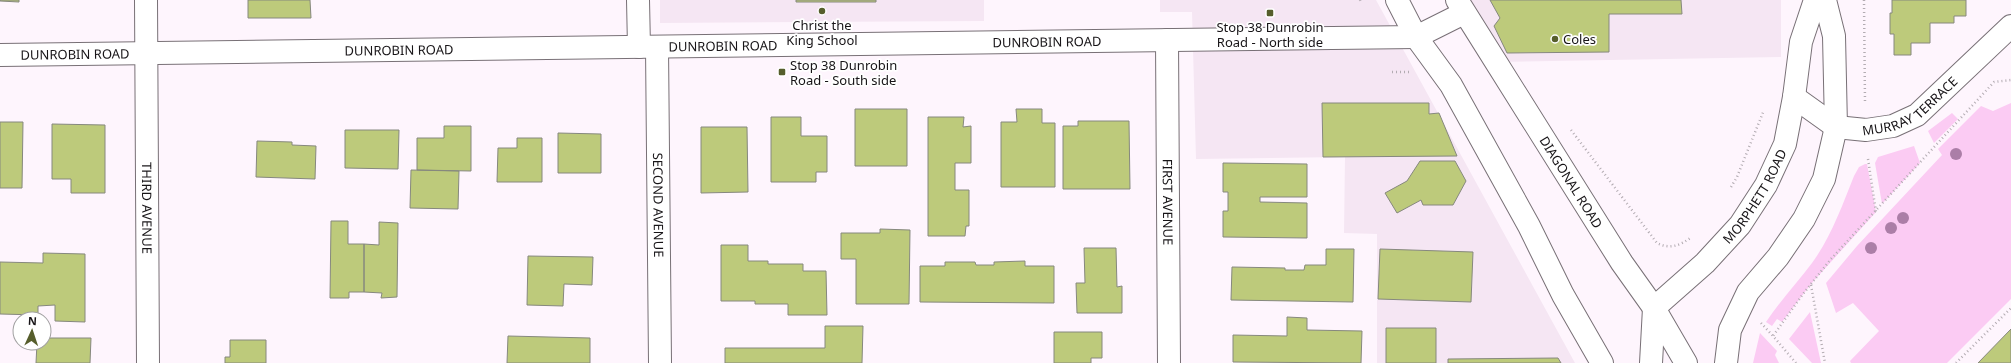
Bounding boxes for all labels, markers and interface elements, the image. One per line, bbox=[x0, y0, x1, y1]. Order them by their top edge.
marker: Christ the King School bbox=[817, 6, 827, 16]
marker: Stop 38 Dunrobin Road - North side bbox=[1265, 8, 1275, 18]
place label: Christ the King School bbox=[786, 16, 858, 49]
place label: Stop 38 Dunrobin Road - North side bbox=[1216, 18, 1324, 51]
place label: Coles bbox=[1563, 30, 1596, 48]
street label: DUNROBIN ROAD bbox=[992, 32, 1102, 51]
marker: Coles bbox=[1550, 34, 1560, 44]
street label: DUNROBIN ROAD bbox=[668, 36, 778, 56]
street label: DUNROBIN ROAD bbox=[344, 40, 454, 60]
street label: DUNROBIN ROAD bbox=[20, 44, 130, 64]
place label: Stop 38 Dunrobin Road - South side bbox=[790, 56, 897, 89]
marker: Stop 38 Dunrobin Road - South side bbox=[777, 67, 787, 77]
street label: MURRAY TERRACE bbox=[1861, 72, 1961, 139]
street label: DIAGONAL ROAD bbox=[1536, 133, 1607, 232]
street label: MORPHETT ROAD bbox=[1718, 146, 1791, 247]
street label: SECOND AVENUE bbox=[649, 153, 668, 257]
street label: FIRST AVENUE bbox=[1159, 159, 1177, 245]
street label: THIRD AVENUE bbox=[138, 162, 156, 254]
north arrow bbox=[12, 311, 52, 351]
text: N bbox=[28, 313, 37, 328]

